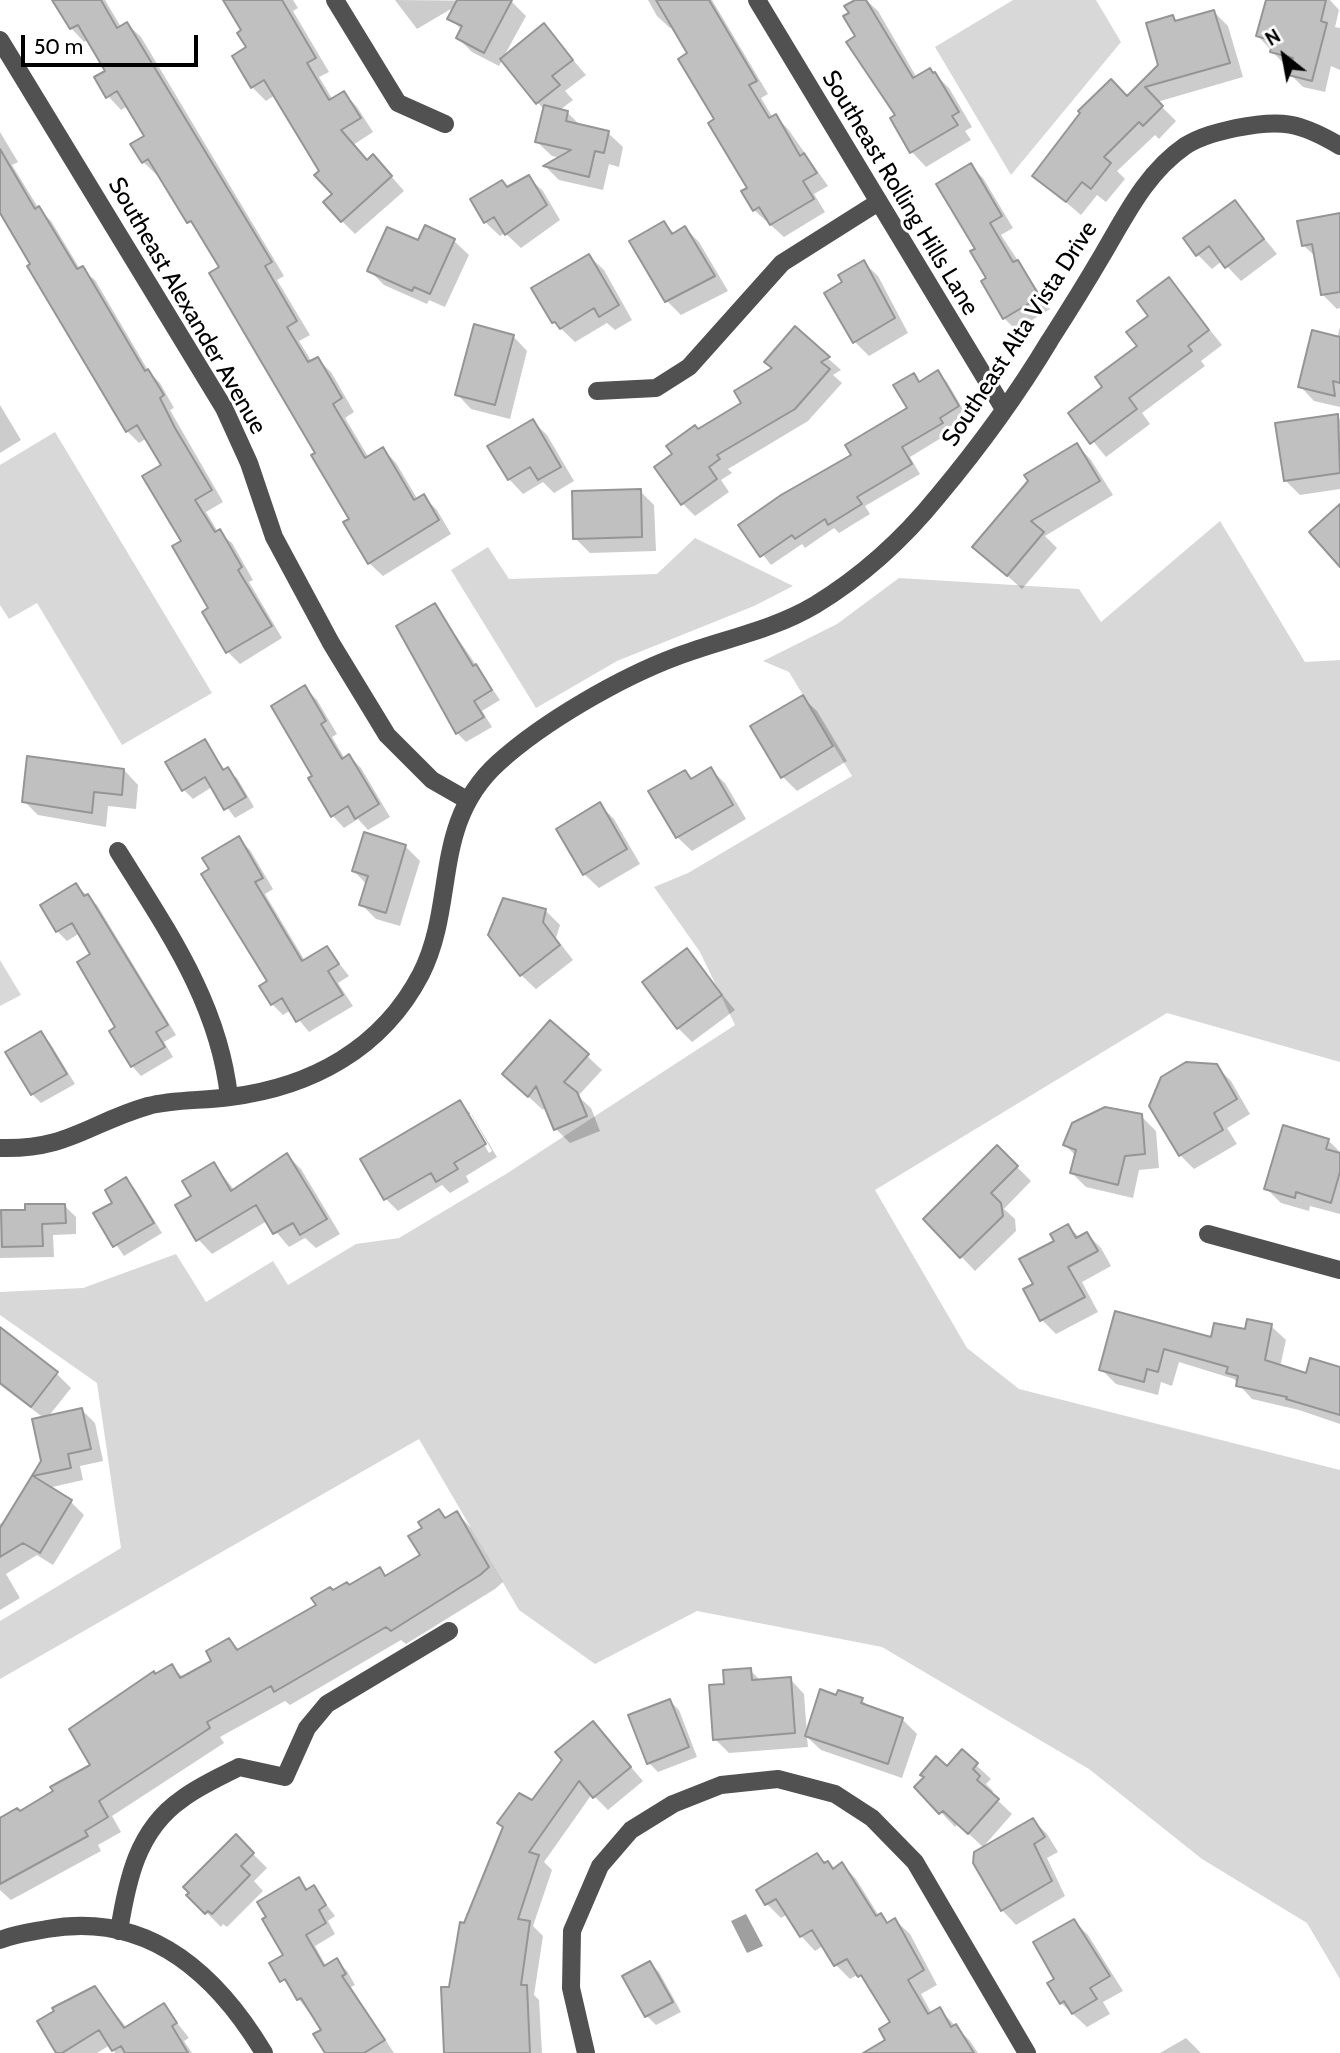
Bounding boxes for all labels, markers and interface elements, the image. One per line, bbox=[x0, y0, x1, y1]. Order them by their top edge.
scale bar bbox=[24, 21, 201, 65]
north arrow bbox=[1249, 21, 1319, 91]
text: N bbox=[1261, 24, 1285, 51]
text: 50 m bbox=[34, 34, 83, 59]
street label: Southeast Rolling Hills Lane bbox=[815, 65, 985, 321]
street label: Southeast Alexander Avenue bbox=[102, 173, 272, 439]
street label: Southeast Alta Vista Drive bbox=[936, 216, 1104, 452]

